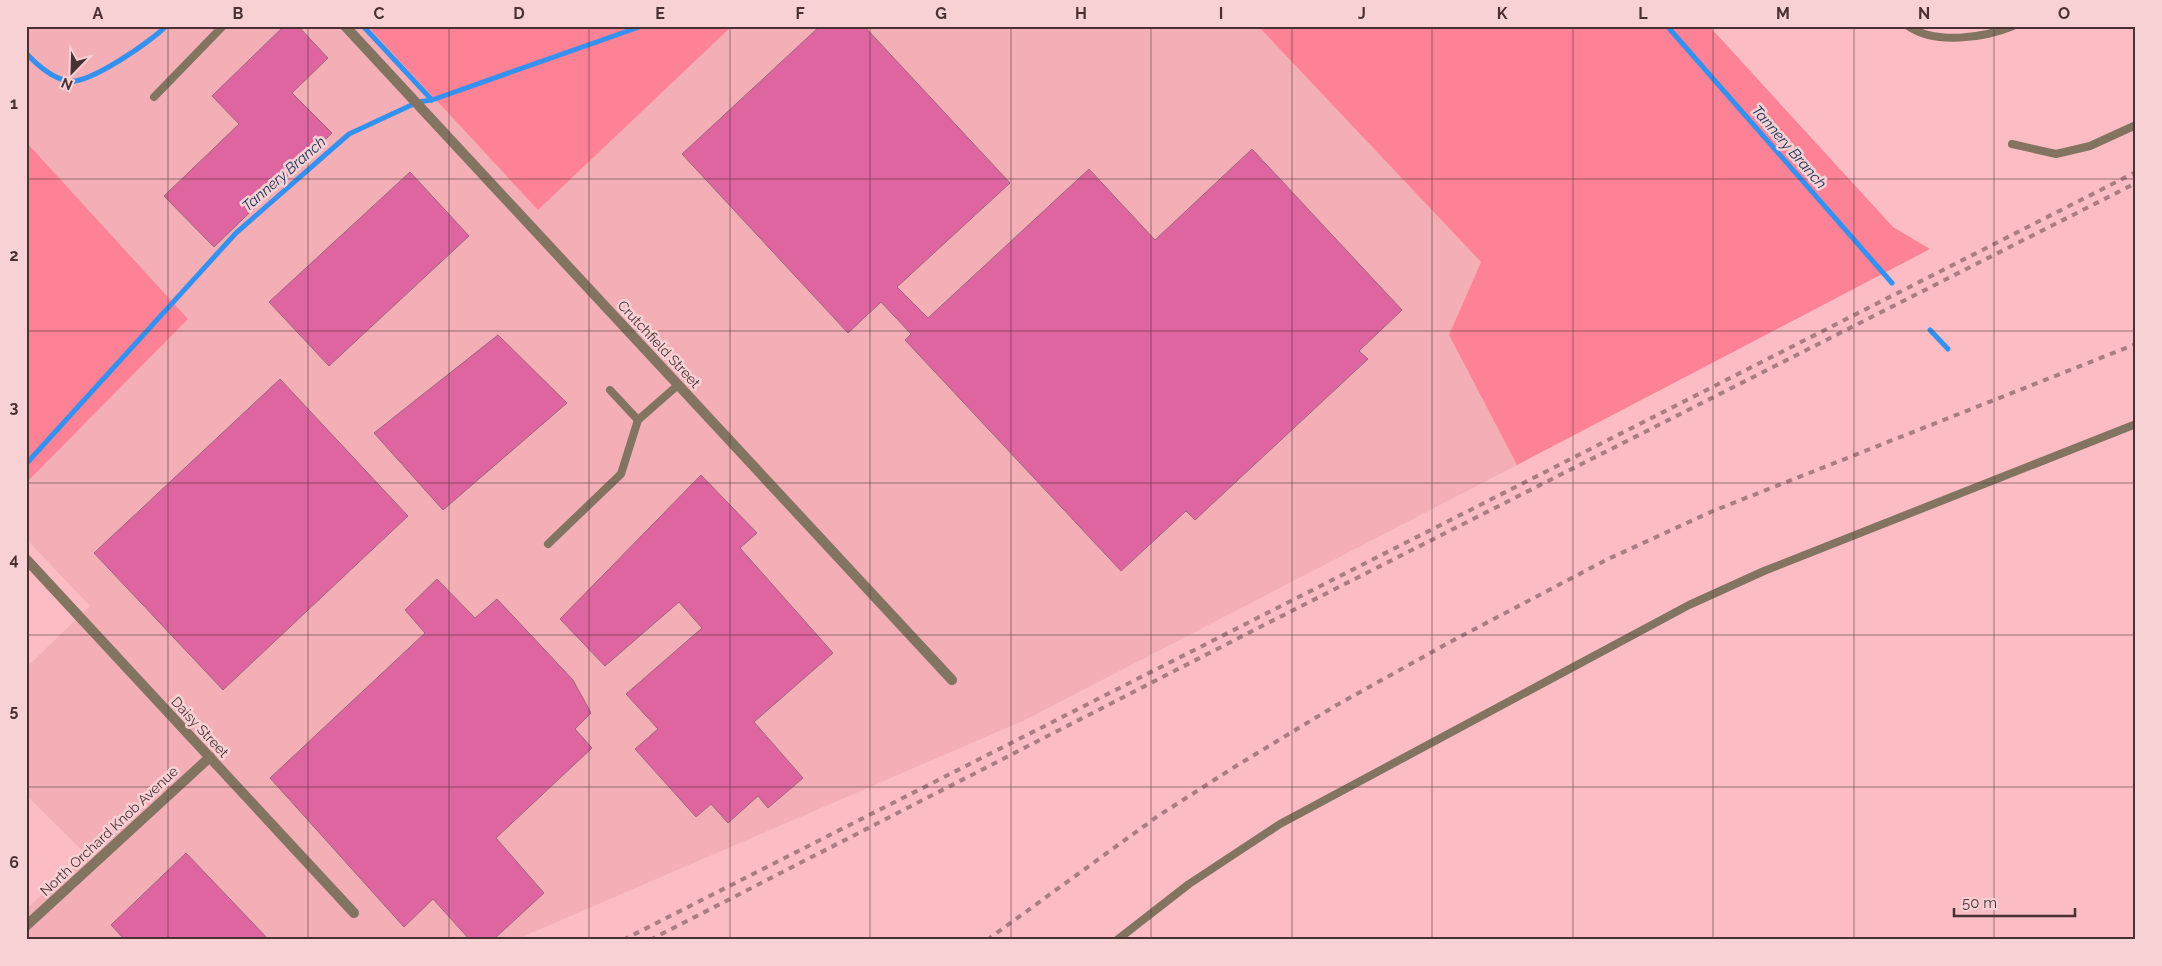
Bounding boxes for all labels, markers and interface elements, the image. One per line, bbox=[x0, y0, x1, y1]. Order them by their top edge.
text: A bbox=[93, 4, 104, 23]
text: B bbox=[233, 4, 244, 23]
text: C bbox=[374, 4, 385, 23]
text: D bbox=[513, 4, 525, 23]
text: E bbox=[655, 4, 665, 23]
text: F bbox=[795, 4, 805, 23]
text: G bbox=[935, 4, 947, 23]
text: H bbox=[1075, 4, 1087, 23]
text: I bbox=[1219, 4, 1223, 23]
text: J bbox=[1358, 4, 1366, 23]
text: K bbox=[1497, 4, 1508, 23]
text: L bbox=[1638, 4, 1648, 23]
text: M bbox=[1776, 4, 1790, 23]
text: N bbox=[1918, 4, 1930, 23]
text: O bbox=[2058, 4, 2070, 23]
north arrow bbox=[48, 48, 98, 98]
text: N bbox=[59, 75, 75, 93]
text: 1 bbox=[10, 94, 18, 113]
water label: Tannery Branch bbox=[1748, 101, 1830, 193]
water label: Tannery Branch bbox=[238, 133, 330, 215]
text: 2 bbox=[9, 246, 19, 265]
street label: Crutchfield Street bbox=[614, 297, 704, 391]
text: 3 bbox=[10, 398, 19, 417]
text: 4 bbox=[9, 550, 19, 569]
street label: Daisy Street bbox=[168, 693, 232, 761]
text: 5 bbox=[10, 701, 19, 720]
street label: North Orchard Knob Avenue bbox=[37, 763, 181, 899]
text: 6 bbox=[9, 853, 19, 872]
scale bar bbox=[1954, 886, 2076, 918]
text: 50 m bbox=[1962, 894, 1997, 912]

